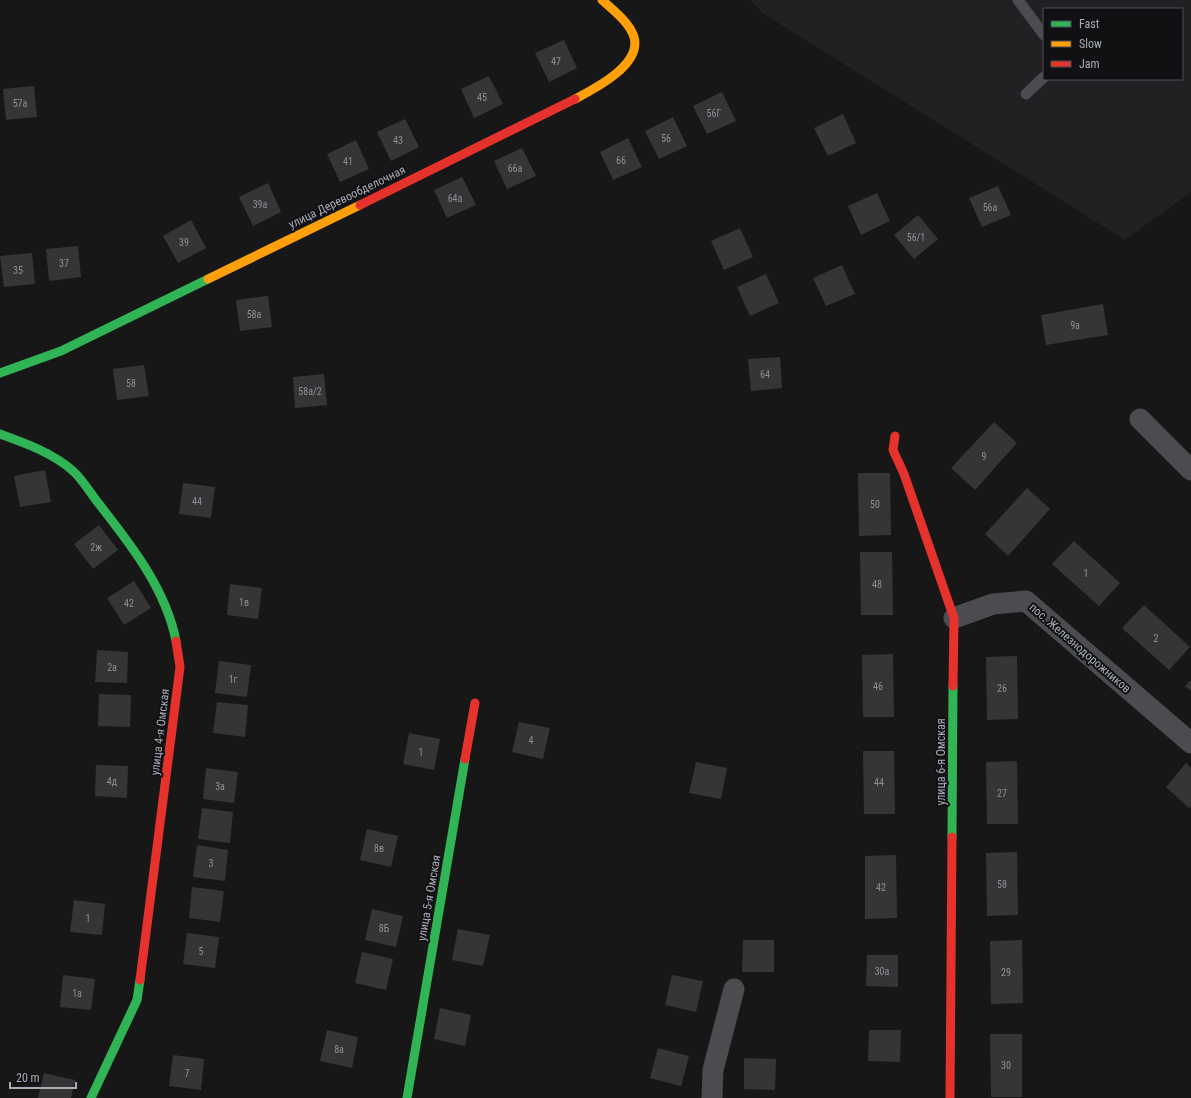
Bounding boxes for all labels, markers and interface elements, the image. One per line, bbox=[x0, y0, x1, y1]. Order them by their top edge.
legend bbox=[1043, 8, 1183, 80]
text: Fast bbox=[1079, 17, 1100, 31]
text: Slow bbox=[1079, 37, 1102, 51]
house number: 47 bbox=[551, 56, 561, 67]
text: Jam bbox=[1079, 57, 1100, 71]
house number: 45 bbox=[477, 92, 487, 103]
house number: 57а bbox=[13, 98, 28, 109]
house number: 56Г bbox=[707, 108, 721, 119]
house number: 56 bbox=[661, 133, 671, 144]
house number: 43 bbox=[393, 135, 403, 146]
house number: 66 bbox=[616, 155, 626, 166]
house number: 41 bbox=[343, 156, 353, 167]
street label: улица Деревообделочная bbox=[286, 163, 408, 231]
house number: 66а bbox=[508, 163, 523, 174]
house number: 64а bbox=[448, 193, 463, 204]
house number: 39а bbox=[253, 199, 268, 210]
house number: 56а bbox=[983, 202, 998, 213]
house number: 56/1 bbox=[907, 232, 925, 243]
house number: 39 bbox=[179, 237, 189, 248]
house number: 37 bbox=[59, 258, 69, 269]
house number: 35 bbox=[13, 265, 23, 276]
house number: 58а bbox=[247, 309, 262, 320]
house number: 9а bbox=[1070, 320, 1080, 331]
house number: 64 bbox=[760, 369, 770, 380]
house number: 58 bbox=[126, 378, 136, 389]
house number: 58а/2 bbox=[298, 386, 322, 397]
house number: 9 bbox=[982, 451, 987, 462]
house number: 44 bbox=[192, 496, 202, 507]
house number: 50 bbox=[870, 499, 880, 510]
house number: 2ж bbox=[90, 542, 102, 553]
house number: 1 bbox=[1084, 568, 1088, 579]
house number: 48 bbox=[872, 579, 882, 590]
house number: 1в bbox=[239, 597, 249, 608]
house number: 42 bbox=[124, 598, 134, 609]
street label: пос. Железнодорожников bbox=[1027, 600, 1133, 696]
house number: 2 bbox=[1154, 633, 1159, 644]
house number: 2а bbox=[107, 662, 117, 673]
house number: 1г bbox=[229, 674, 238, 685]
house number: 46 bbox=[873, 681, 883, 692]
house number: 26 bbox=[997, 683, 1007, 694]
street label: улица 4-я Омская bbox=[148, 688, 172, 776]
street label: улица 6-я Омская bbox=[934, 718, 948, 806]
house number: 4 bbox=[529, 735, 534, 746]
house number: 1 bbox=[419, 747, 423, 758]
house number: 4д bbox=[107, 776, 118, 787]
house number: 44 bbox=[874, 777, 884, 788]
house number: 3а bbox=[215, 781, 225, 792]
house number: 27 bbox=[997, 788, 1007, 799]
house number: 8в bbox=[374, 843, 384, 854]
street label: улица 5-я Омская bbox=[415, 854, 443, 942]
house number: 3 bbox=[209, 858, 214, 869]
house number: 58 bbox=[997, 879, 1007, 890]
house number: 42 bbox=[876, 882, 886, 893]
house number: 1 bbox=[86, 913, 90, 924]
house number: 8Б bbox=[379, 923, 390, 934]
house number: 5 bbox=[199, 946, 204, 957]
house number: 30а bbox=[875, 966, 890, 977]
house number: 29 bbox=[1001, 967, 1011, 978]
house number: 1а bbox=[72, 988, 82, 999]
house number: 8а bbox=[334, 1044, 344, 1055]
house number: 30 bbox=[1001, 1060, 1011, 1071]
scale bar bbox=[10, 1064, 76, 1090]
house number: 7 bbox=[185, 1068, 190, 1079]
text: 20 m bbox=[16, 1071, 40, 1085]

